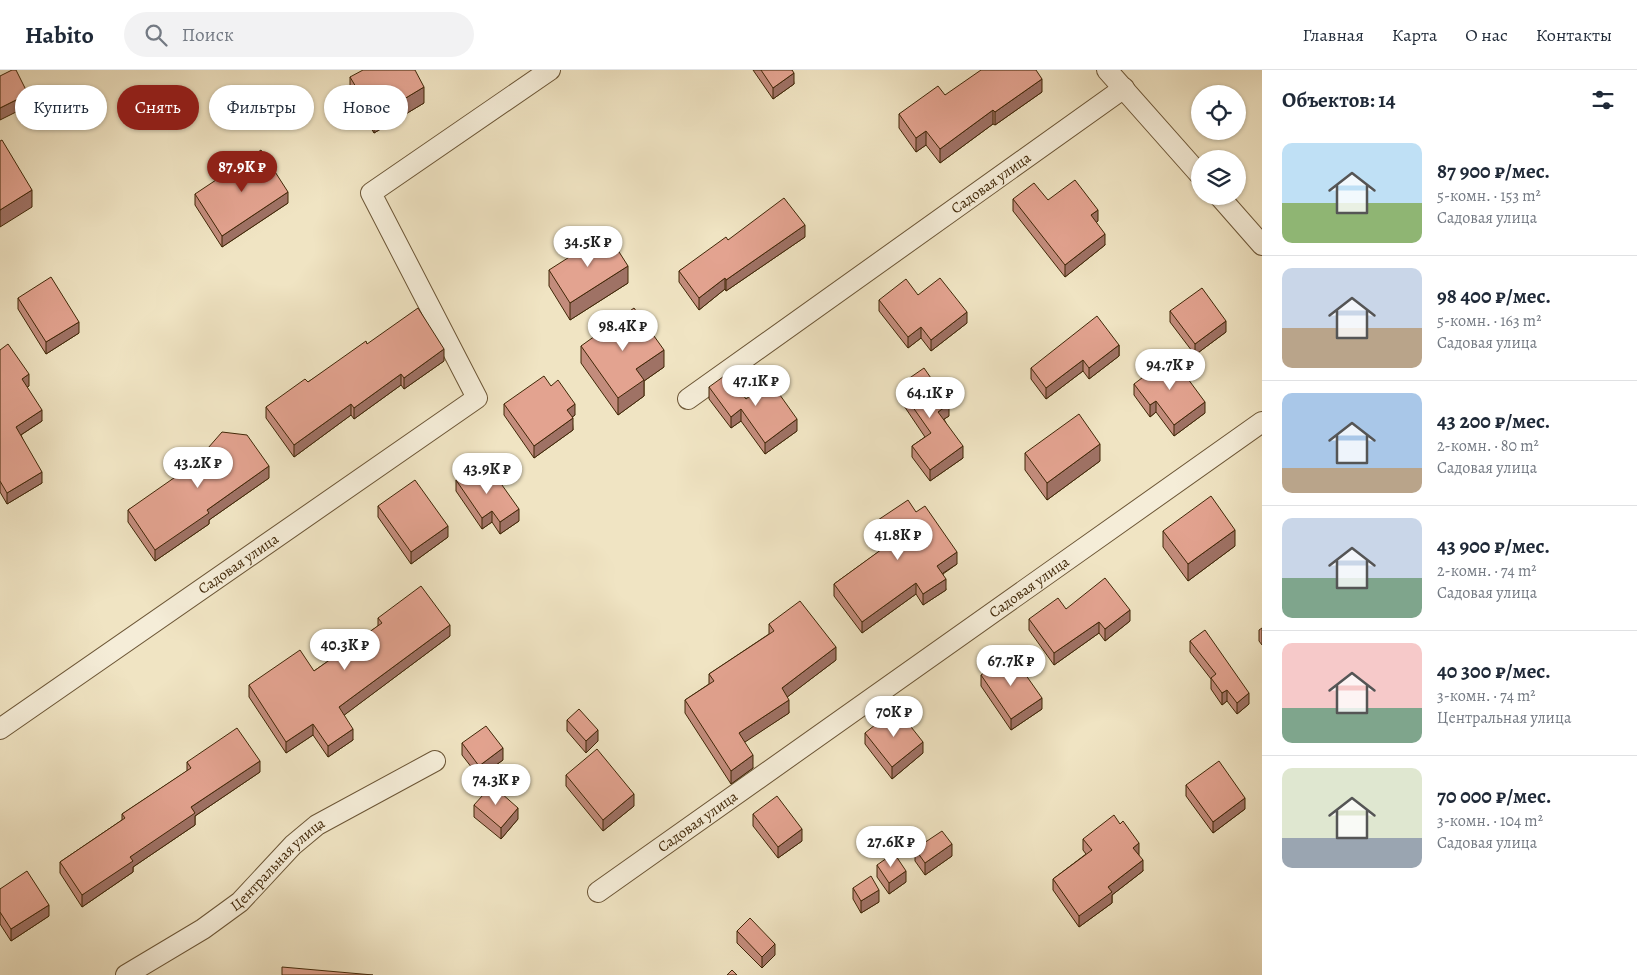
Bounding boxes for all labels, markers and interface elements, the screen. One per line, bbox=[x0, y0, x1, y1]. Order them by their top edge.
search box bbox=[124, 12, 474, 57]
text: Habito bbox=[25, 19, 94, 51]
icon: search bbox=[142, 21, 170, 49]
text: Поиск bbox=[182, 22, 234, 48]
text: Главная bbox=[1303, 23, 1364, 47]
text: Карта bbox=[1392, 23, 1437, 47]
text: О нас bbox=[1465, 23, 1508, 47]
text: Контакты bbox=[1536, 23, 1612, 47]
chip: Купить bbox=[15, 85, 107, 130]
chip: Снять bbox=[117, 85, 199, 130]
chip: Фильтры bbox=[209, 85, 314, 130]
chip: Новое bbox=[324, 85, 408, 130]
map controls bbox=[1191, 85, 1246, 205]
button: locate bbox=[1191, 85, 1246, 140]
text: Объектов: 14 bbox=[1282, 86, 1396, 114]
icon: filters bbox=[1589, 86, 1617, 114]
street label: Садовая улица bbox=[947, 148, 1035, 218]
pin: 87.9K ₽ bbox=[196, 150, 288, 193]
button: layers bbox=[1191, 150, 1246, 205]
text: 87.9K ₽ bbox=[218, 156, 266, 178]
text: 87 900 ₽/мес. bbox=[1437, 157, 1550, 185]
icon: home bbox=[1322, 163, 1382, 223]
text: 5-комн. · 153 m² bbox=[1437, 185, 1541, 207]
text: Садовая улица bbox=[1437, 207, 1537, 229]
pin: 34.5K ₽ bbox=[542, 226, 634, 268]
text: 34.5K ₽ bbox=[564, 231, 612, 253]
text: 98 400 ₽/мес. bbox=[1437, 282, 1551, 310]
icon: home bbox=[1322, 288, 1382, 348]
pin: 98.4K ₽ bbox=[577, 310, 669, 352]
text: 5-комн. · 163 m² bbox=[1437, 310, 1541, 332]
text: 98.4K ₽ bbox=[599, 315, 647, 337]
text: Садовая улица bbox=[1437, 332, 1537, 354]
pin: 94.7K ₽ bbox=[1124, 348, 1216, 391]
text: 94.7K ₽ bbox=[1146, 354, 1194, 376]
pin: 47.1K ₽ bbox=[710, 364, 802, 407]
text: 47.1K ₽ bbox=[733, 370, 779, 392]
pin: 64.1K ₽ bbox=[884, 376, 976, 419]
text: 64.1K ₽ bbox=[907, 382, 953, 404]
text: 43 200 ₽/мес. bbox=[1437, 407, 1550, 435]
icon: home bbox=[1322, 413, 1382, 473]
text: 2-комн. · 80 m² bbox=[1437, 435, 1539, 457]
pin: 43.2K ₽ bbox=[152, 446, 244, 489]
text: 43.2K ₽ bbox=[174, 452, 222, 474]
pin: 43.9K ₽ bbox=[441, 452, 533, 495]
text: Садовая улица bbox=[1437, 457, 1537, 479]
text: 43.9K ₽ bbox=[463, 458, 511, 480]
pin: 41.8K ₽ bbox=[852, 518, 944, 561]
text: 41.8K ₽ bbox=[875, 524, 921, 546]
street label: Садовая улица bbox=[194, 529, 283, 599]
text: 43 900 ₽/мес. bbox=[1437, 532, 1550, 560]
icon: home bbox=[1322, 538, 1382, 598]
street label: Садовая улица bbox=[985, 552, 1073, 622]
text: 2-комн. · 74 m² bbox=[1437, 560, 1537, 582]
text: Садовая улица bbox=[1437, 582, 1537, 604]
pin: 40.3K ₽ bbox=[299, 628, 391, 671]
text: 40.3K ₽ bbox=[321, 634, 369, 656]
pin: 67.7K ₽ bbox=[965, 644, 1057, 687]
text: 67.7K ₽ bbox=[988, 650, 1034, 672]
text: 40 300 ₽/мес. bbox=[1437, 657, 1551, 685]
icon: home bbox=[1322, 663, 1382, 723]
text: 3-комн. · 74 m² bbox=[1437, 685, 1536, 707]
pin: 70K ₽ bbox=[859, 696, 929, 738]
text: 70K ₽ bbox=[876, 701, 912, 723]
text: Центральная улица bbox=[1437, 707, 1571, 729]
pin: 74.3K ₽ bbox=[450, 764, 542, 806]
text: 74.3K ₽ bbox=[472, 769, 520, 791]
text: 70 000 ₽/мес. bbox=[1437, 782, 1551, 810]
street label: Садовая улица bbox=[653, 786, 742, 857]
icon: home bbox=[1322, 788, 1382, 848]
text: 3-комн. · 104 m² bbox=[1437, 810, 1543, 832]
street label: Центральная улица bbox=[226, 813, 328, 916]
pin: 27.6K ₽ bbox=[845, 826, 937, 868]
text: 27.6K ₽ bbox=[867, 831, 915, 853]
text: Садовая улица bbox=[1437, 832, 1537, 854]

